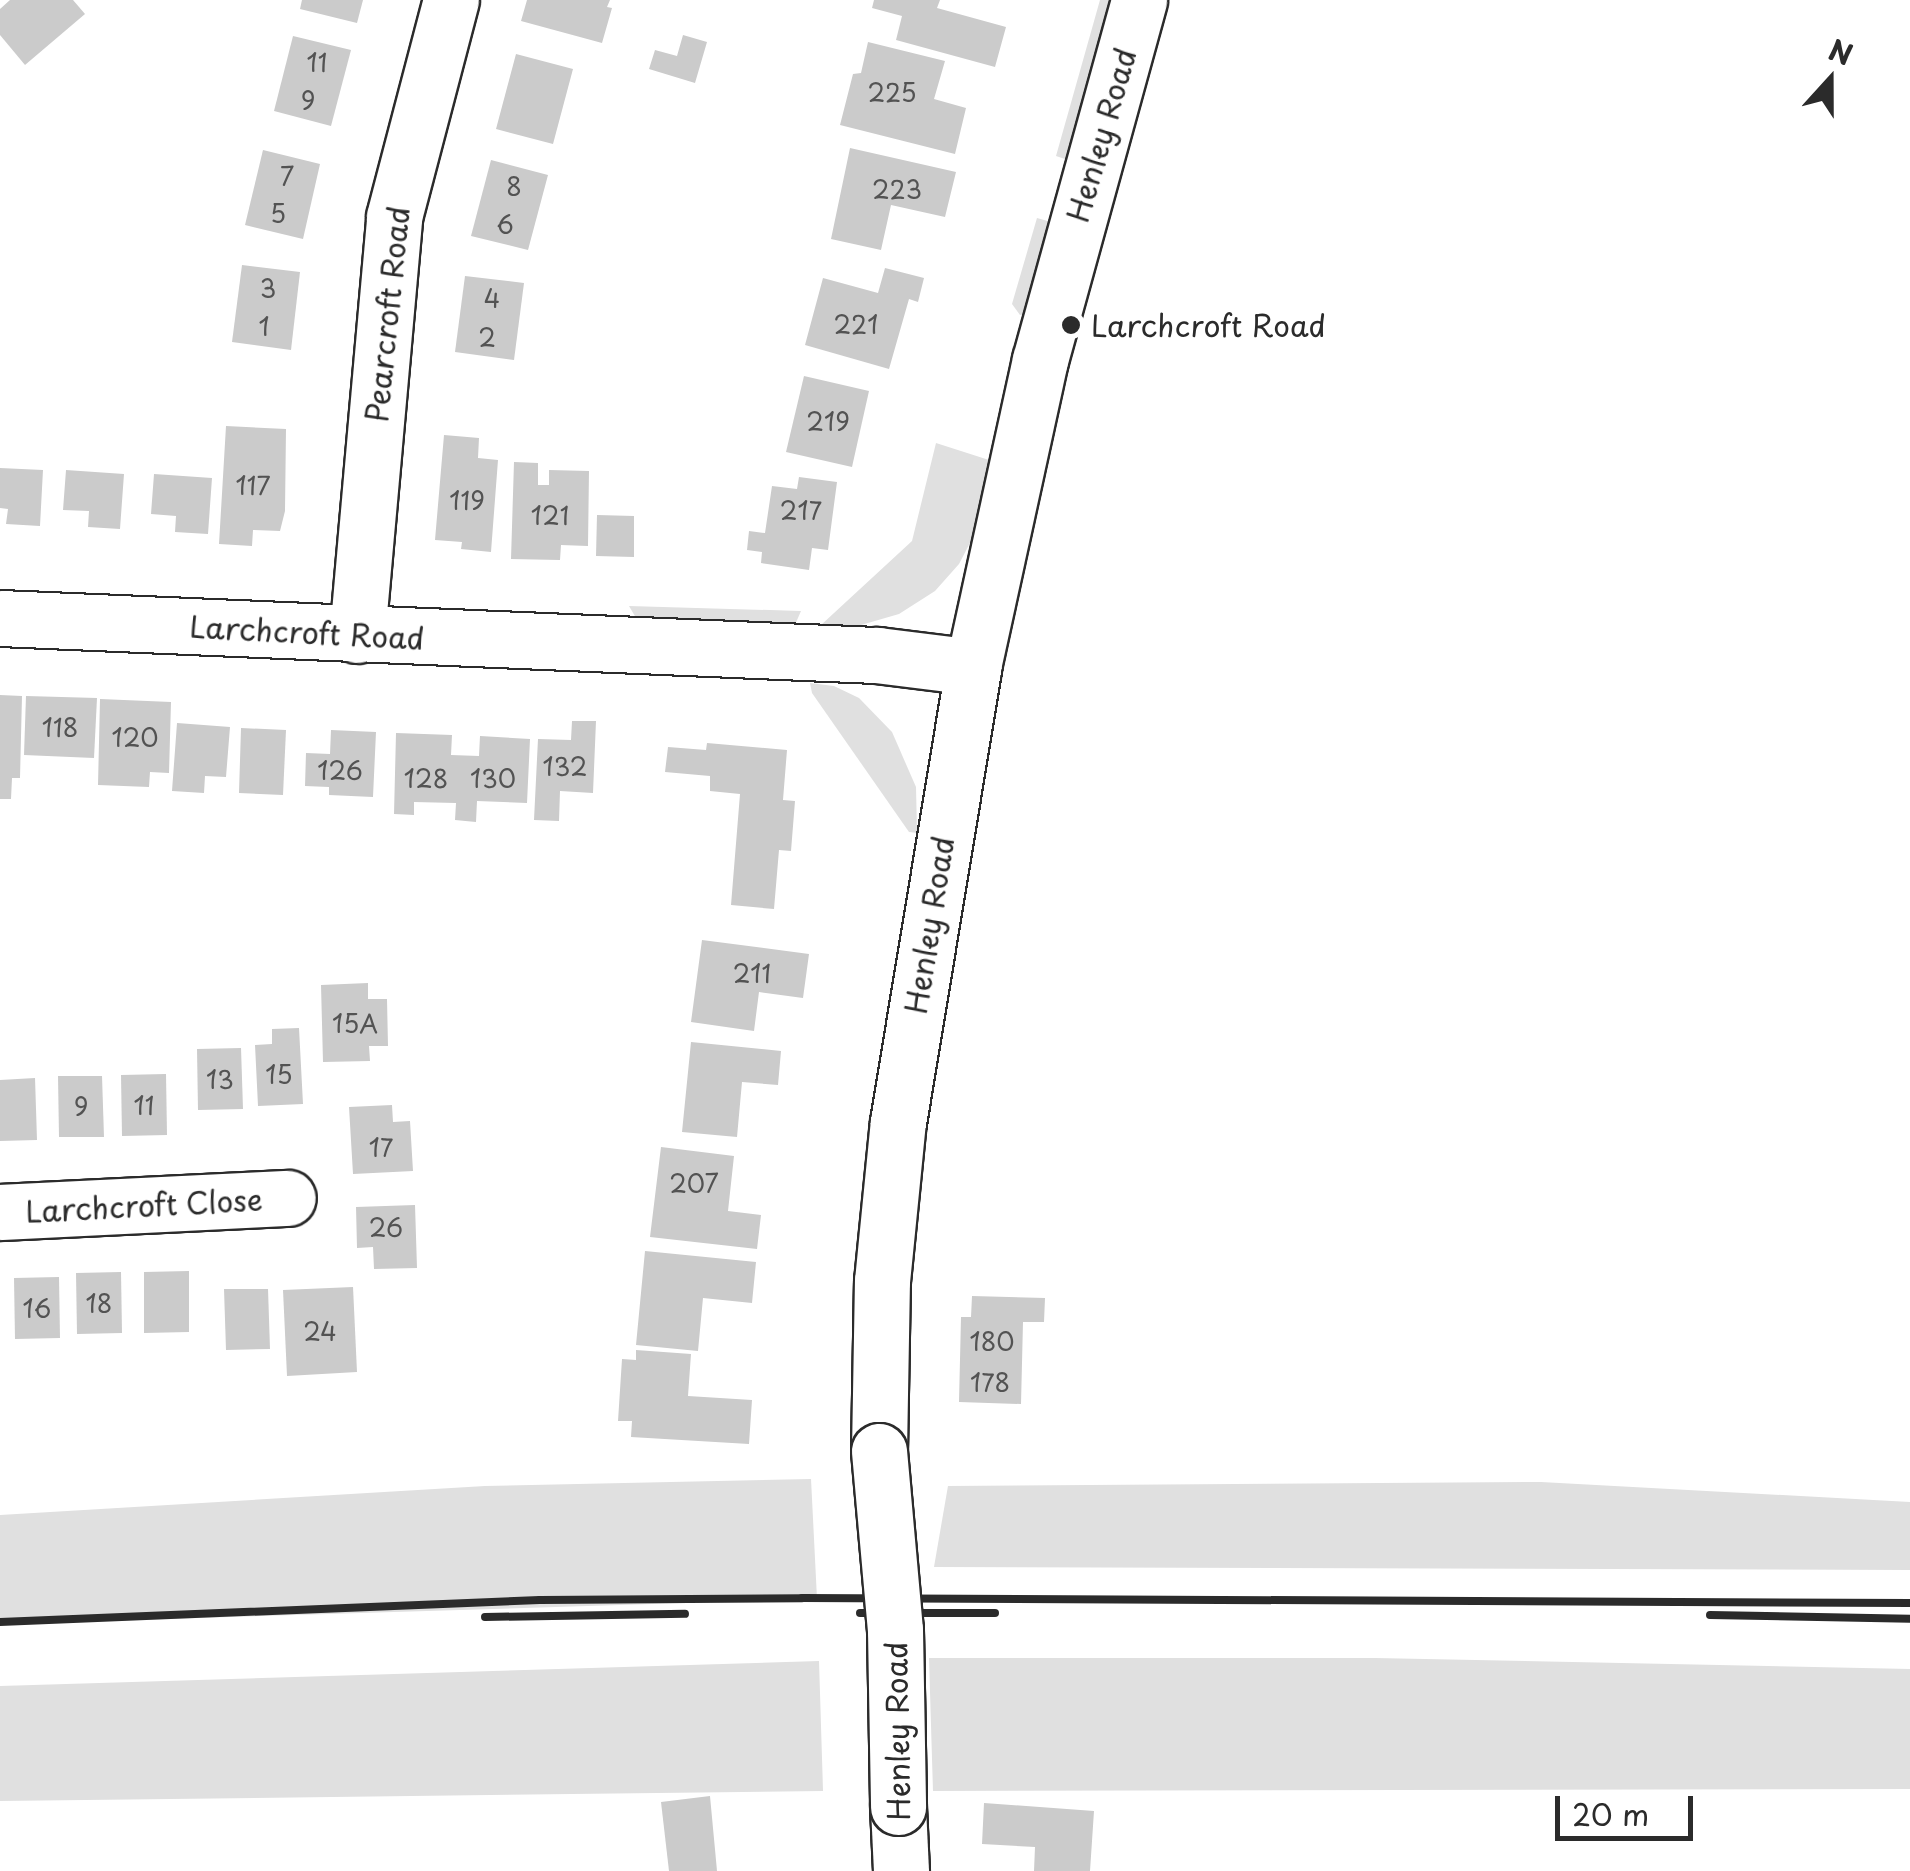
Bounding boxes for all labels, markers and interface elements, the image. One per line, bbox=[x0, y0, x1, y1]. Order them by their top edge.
text: N bbox=[1823, 27, 1859, 76]
north arrow bbox=[1780, 30, 1880, 130]
street label: Henley Road bbox=[1059, 43, 1143, 227]
house number: 11 bbox=[307, 47, 327, 77]
house number: 225 bbox=[867, 77, 917, 107]
house number: 9 bbox=[301, 85, 315, 115]
house number: 7 bbox=[280, 161, 294, 191]
house number: 8 bbox=[506, 171, 522, 201]
house number: 223 bbox=[872, 174, 922, 204]
house number: 5 bbox=[270, 198, 286, 228]
street label: Pearcroft Road bbox=[358, 203, 416, 425]
house number: 6 bbox=[496, 209, 514, 239]
house number: 3 bbox=[260, 273, 276, 303]
house number: 4 bbox=[484, 283, 500, 313]
place label: Larchcroft Road bbox=[1091, 307, 1326, 343]
house number: 221 bbox=[834, 309, 878, 339]
house number: 1 bbox=[258, 311, 270, 341]
marker: Larchcroft Road bbox=[1060, 314, 1082, 336]
house number: 2 bbox=[478, 322, 496, 352]
house number: 219 bbox=[806, 406, 850, 436]
house number: 117 bbox=[235, 470, 271, 500]
house number: 119 bbox=[449, 485, 485, 515]
house number: 217 bbox=[780, 495, 822, 525]
house number: 121 bbox=[531, 500, 569, 530]
street label: Larchcroft Road bbox=[189, 608, 425, 656]
house number: 118 bbox=[42, 712, 78, 742]
house number: 120 bbox=[112, 722, 158, 752]
house number: 132 bbox=[543, 751, 587, 781]
house number: 126 bbox=[317, 755, 363, 785]
house number: 128 bbox=[404, 763, 448, 793]
house number: 130 bbox=[470, 763, 516, 793]
street label: Henley Road bbox=[897, 832, 961, 1018]
house number: 211 bbox=[733, 958, 771, 988]
house number: 15A bbox=[332, 1008, 378, 1038]
house number: 15 bbox=[265, 1059, 293, 1089]
house number: 13 bbox=[206, 1064, 234, 1094]
house number: 11 bbox=[134, 1090, 154, 1120]
house number: 9 bbox=[74, 1091, 88, 1121]
house number: 17 bbox=[369, 1132, 393, 1162]
house number: 207 bbox=[669, 1168, 719, 1198]
street label: Larchcroft Close bbox=[23, 1181, 265, 1229]
house number: 26 bbox=[369, 1212, 403, 1242]
house number: 18 bbox=[86, 1288, 112, 1318]
house number: 16 bbox=[23, 1293, 51, 1323]
house number: 24 bbox=[303, 1316, 337, 1346]
house number: 180 bbox=[969, 1326, 1015, 1356]
house number: 178 bbox=[970, 1367, 1010, 1397]
street label: Henley Road bbox=[877, 1640, 917, 1822]
scale bar bbox=[1560, 1776, 1698, 1838]
text: 20 m bbox=[1572, 1791, 1649, 1836]

